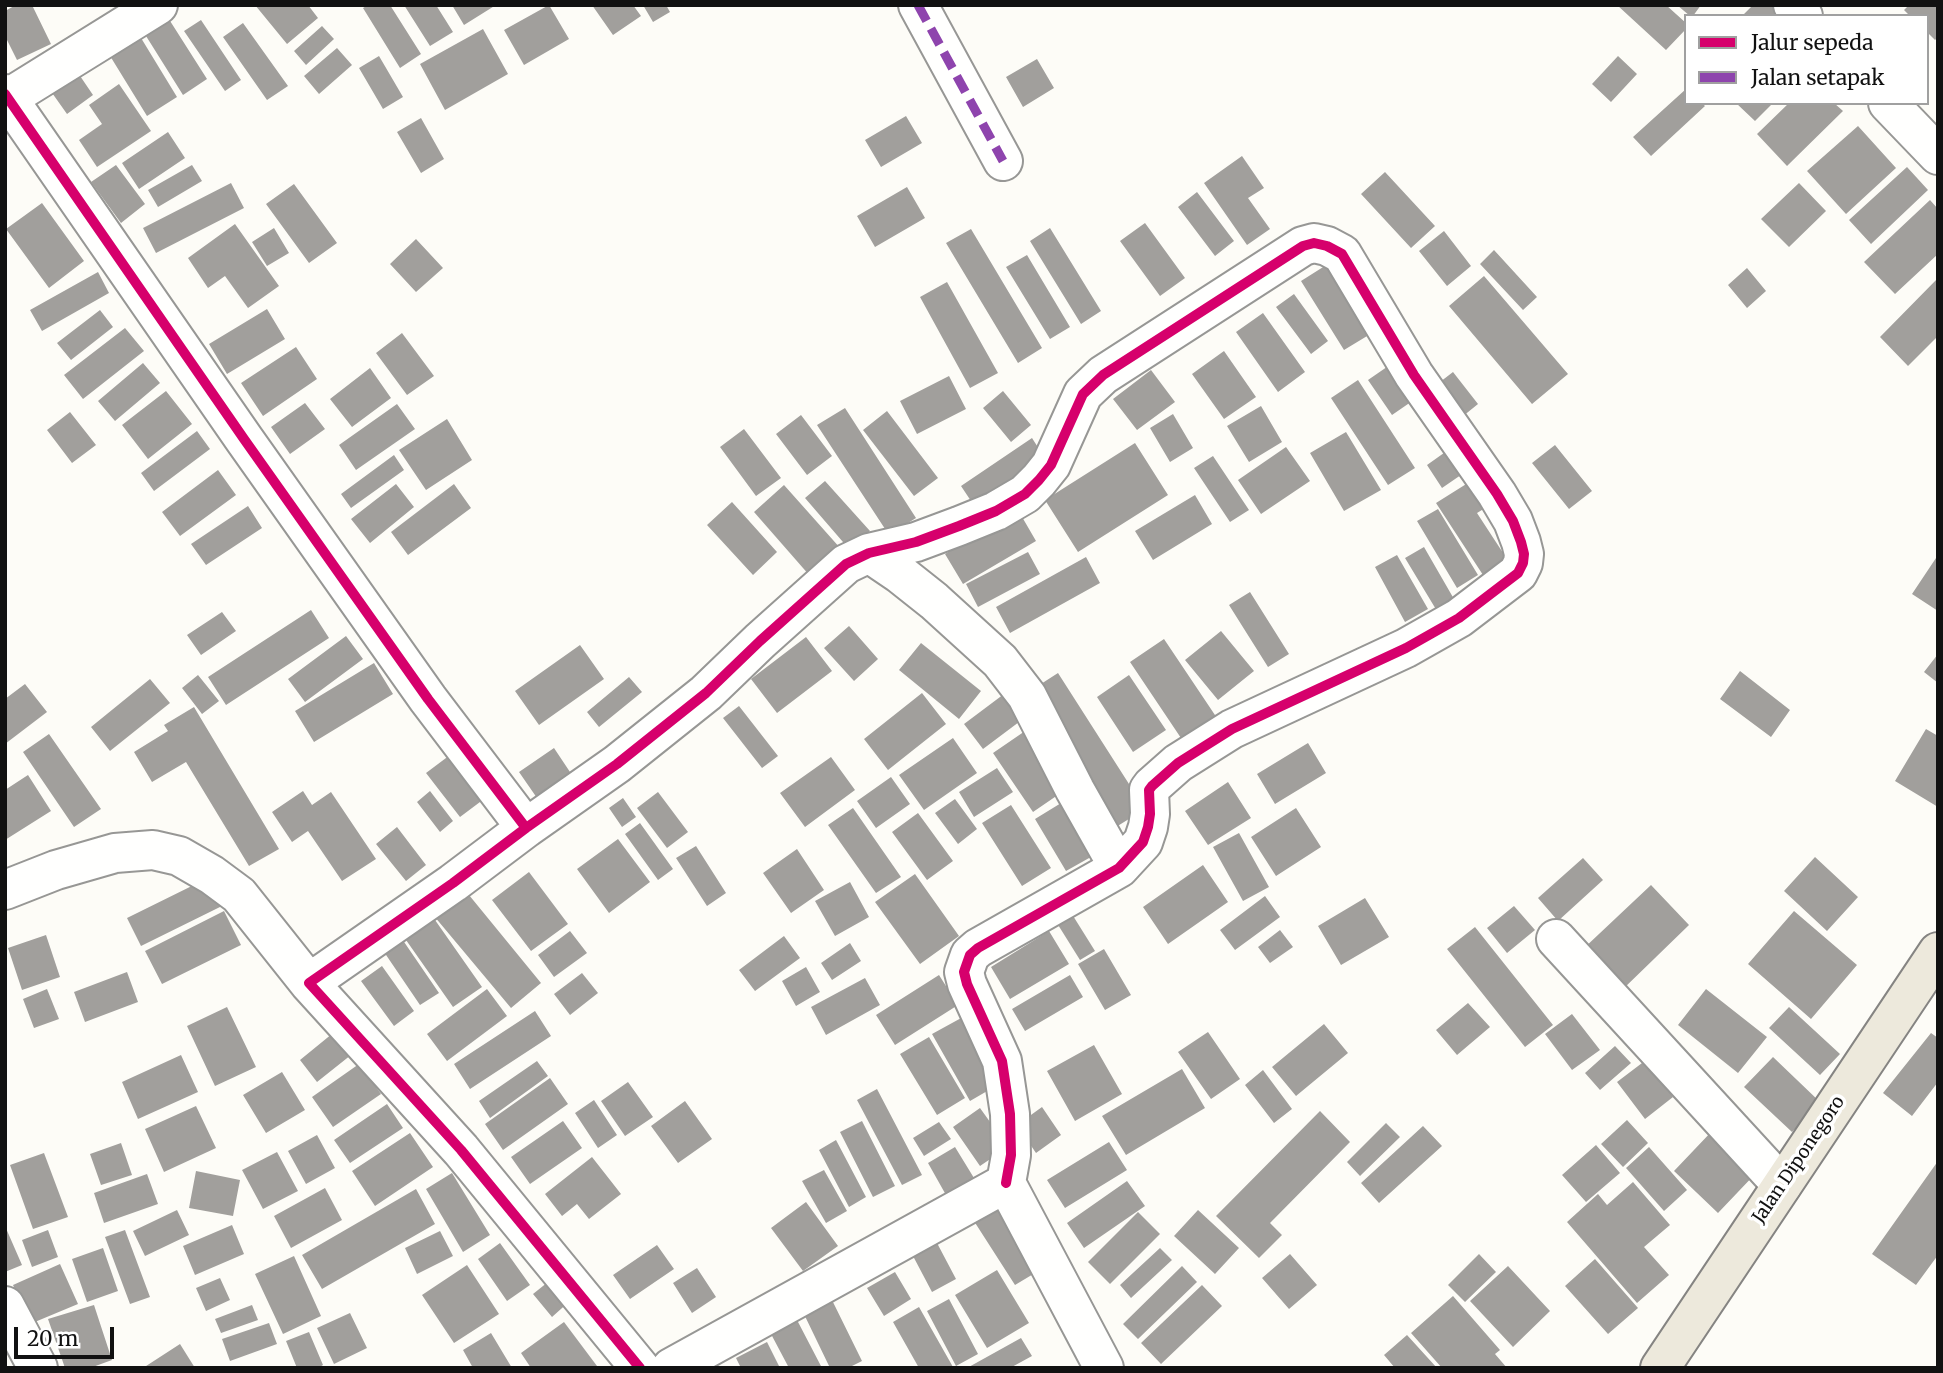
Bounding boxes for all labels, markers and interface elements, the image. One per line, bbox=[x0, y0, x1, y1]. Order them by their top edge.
legend bbox=[1684, 14, 1929, 105]
text: Jalur sepeda bbox=[1751, 29, 1873, 56]
text: Jalan setapak bbox=[1751, 64, 1885, 91]
street label: Jalan Diponegoro bbox=[1748, 1092, 1850, 1228]
scale bar bbox=[18, 1314, 117, 1358]
text: 20 m bbox=[27, 1325, 78, 1352]

